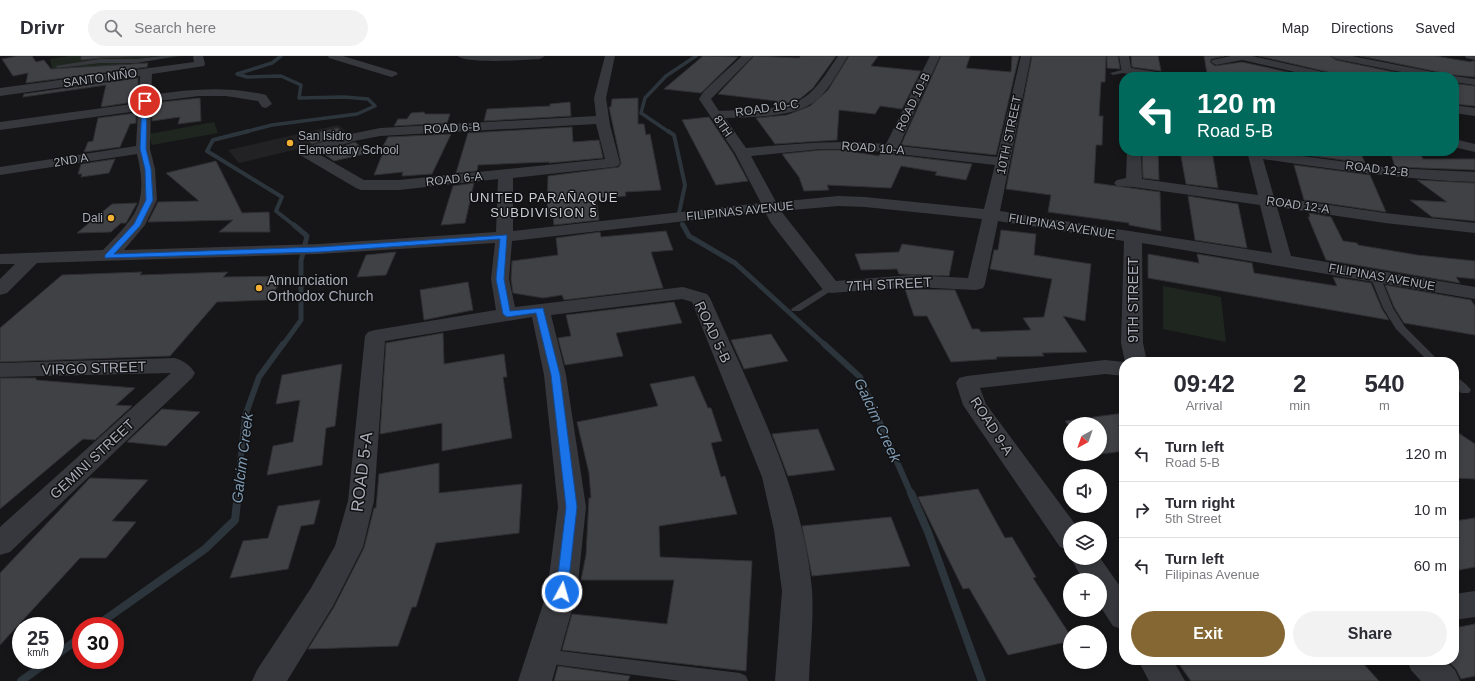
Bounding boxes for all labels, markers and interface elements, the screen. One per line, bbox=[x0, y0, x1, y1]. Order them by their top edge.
search box bbox=[88, 10, 368, 46]
text: Drivr bbox=[20, 17, 64, 38]
icon: search bbox=[102, 17, 124, 39]
text: Search here bbox=[134, 19, 216, 36]
text: Map bbox=[1282, 20, 1309, 36]
text: Directions bbox=[1331, 20, 1393, 36]
text: Saved bbox=[1415, 20, 1455, 36]
street label: SANTO NIÑO bbox=[62, 66, 138, 90]
street label: ROAD 10-B bbox=[893, 70, 933, 134]
pin bbox=[128, 84, 162, 118]
icon: left bbox=[1131, 88, 1183, 140]
text: 120 m bbox=[1197, 88, 1276, 119]
icon: arrive bbox=[134, 90, 156, 112]
street label: 10TH STREET bbox=[994, 94, 1024, 176]
street label: ROAD 10-C bbox=[734, 97, 800, 119]
street label: 8TH bbox=[711, 113, 735, 139]
street label: ROAD 6-B bbox=[423, 120, 481, 136]
text: Road 5-B bbox=[1197, 121, 1273, 141]
place label: San Isidro Elementary School bbox=[298, 129, 399, 157]
marker: San Isidro Elementary School bbox=[285, 138, 295, 148]
street label: ROAD 10-A bbox=[841, 139, 905, 157]
street label: 2ND A bbox=[53, 150, 89, 170]
street label: ROAD 12-B bbox=[1345, 158, 1409, 180]
street label: ROAD 6-A bbox=[425, 169, 483, 189]
district label: UNITED PARAÑAQUE SUBDIVISION 5 bbox=[470, 190, 618, 220]
street label: ROAD 12-A bbox=[1266, 194, 1330, 216]
street label: FILIPINAS AVENUE bbox=[686, 198, 794, 224]
place label: Dali bbox=[82, 211, 103, 225]
street label: FILIPINAS AVENUE bbox=[1008, 211, 1116, 241]
marker: Dali bbox=[106, 213, 116, 223]
street label: 9TH STREET bbox=[1125, 257, 1141, 343]
street label: FILIPINAS AVENUE bbox=[1328, 261, 1436, 293]
place label: Annunciation Orthodox Church bbox=[267, 272, 374, 304]
street label: 7TH STREET bbox=[846, 274, 933, 294]
marker: Annunciation Orthodox Church bbox=[254, 283, 264, 293]
street label: ROAD 5-B bbox=[692, 299, 734, 365]
street label: VIRGO STREET bbox=[42, 358, 147, 378]
text: 09:42 bbox=[1173, 370, 1235, 397]
text: 2 bbox=[1293, 370, 1306, 397]
text: 540 bbox=[1365, 370, 1405, 397]
water label: Galcim Creek bbox=[851, 375, 906, 466]
street label: ROAD 9-A bbox=[967, 394, 1017, 459]
text: Arrival bbox=[1186, 398, 1223, 413]
text: min bbox=[1289, 398, 1310, 413]
text: m bbox=[1379, 398, 1390, 413]
water label: Galcim Creek bbox=[228, 410, 256, 504]
street label: GEMINI STREET bbox=[47, 416, 138, 502]
north arrow bbox=[1063, 417, 1107, 461]
map controls bbox=[1063, 417, 1107, 669]
street label: ROAD 5-A bbox=[348, 430, 376, 513]
text: Turn left bbox=[1165, 438, 1224, 455]
icon: left bbox=[1131, 443, 1153, 465]
text: 120 m bbox=[1405, 445, 1447, 462]
text: Road 5-B bbox=[1165, 455, 1220, 470]
button: sound bbox=[1063, 469, 1107, 513]
text: Turn right bbox=[1165, 494, 1235, 511]
icon: right bbox=[1131, 499, 1153, 521]
text: 10 m bbox=[1414, 501, 1447, 518]
text: 5th Street bbox=[1165, 511, 1221, 526]
button: layers bbox=[1063, 521, 1107, 565]
text: Turn left bbox=[1165, 550, 1224, 567]
icon: left bbox=[1131, 555, 1153, 577]
text: 60 m bbox=[1414, 557, 1447, 574]
text: Filipinas Avenue bbox=[1165, 567, 1259, 582]
position arrow bbox=[541, 571, 583, 613]
button: + bbox=[1063, 573, 1107, 617]
button: Exit bbox=[1131, 611, 1285, 657]
button: Share bbox=[1293, 611, 1447, 657]
speed limit sign: 30 bbox=[72, 617, 124, 669]
button: − bbox=[1063, 625, 1107, 669]
text: 25 bbox=[27, 627, 49, 649]
text: km/h bbox=[27, 647, 49, 658]

